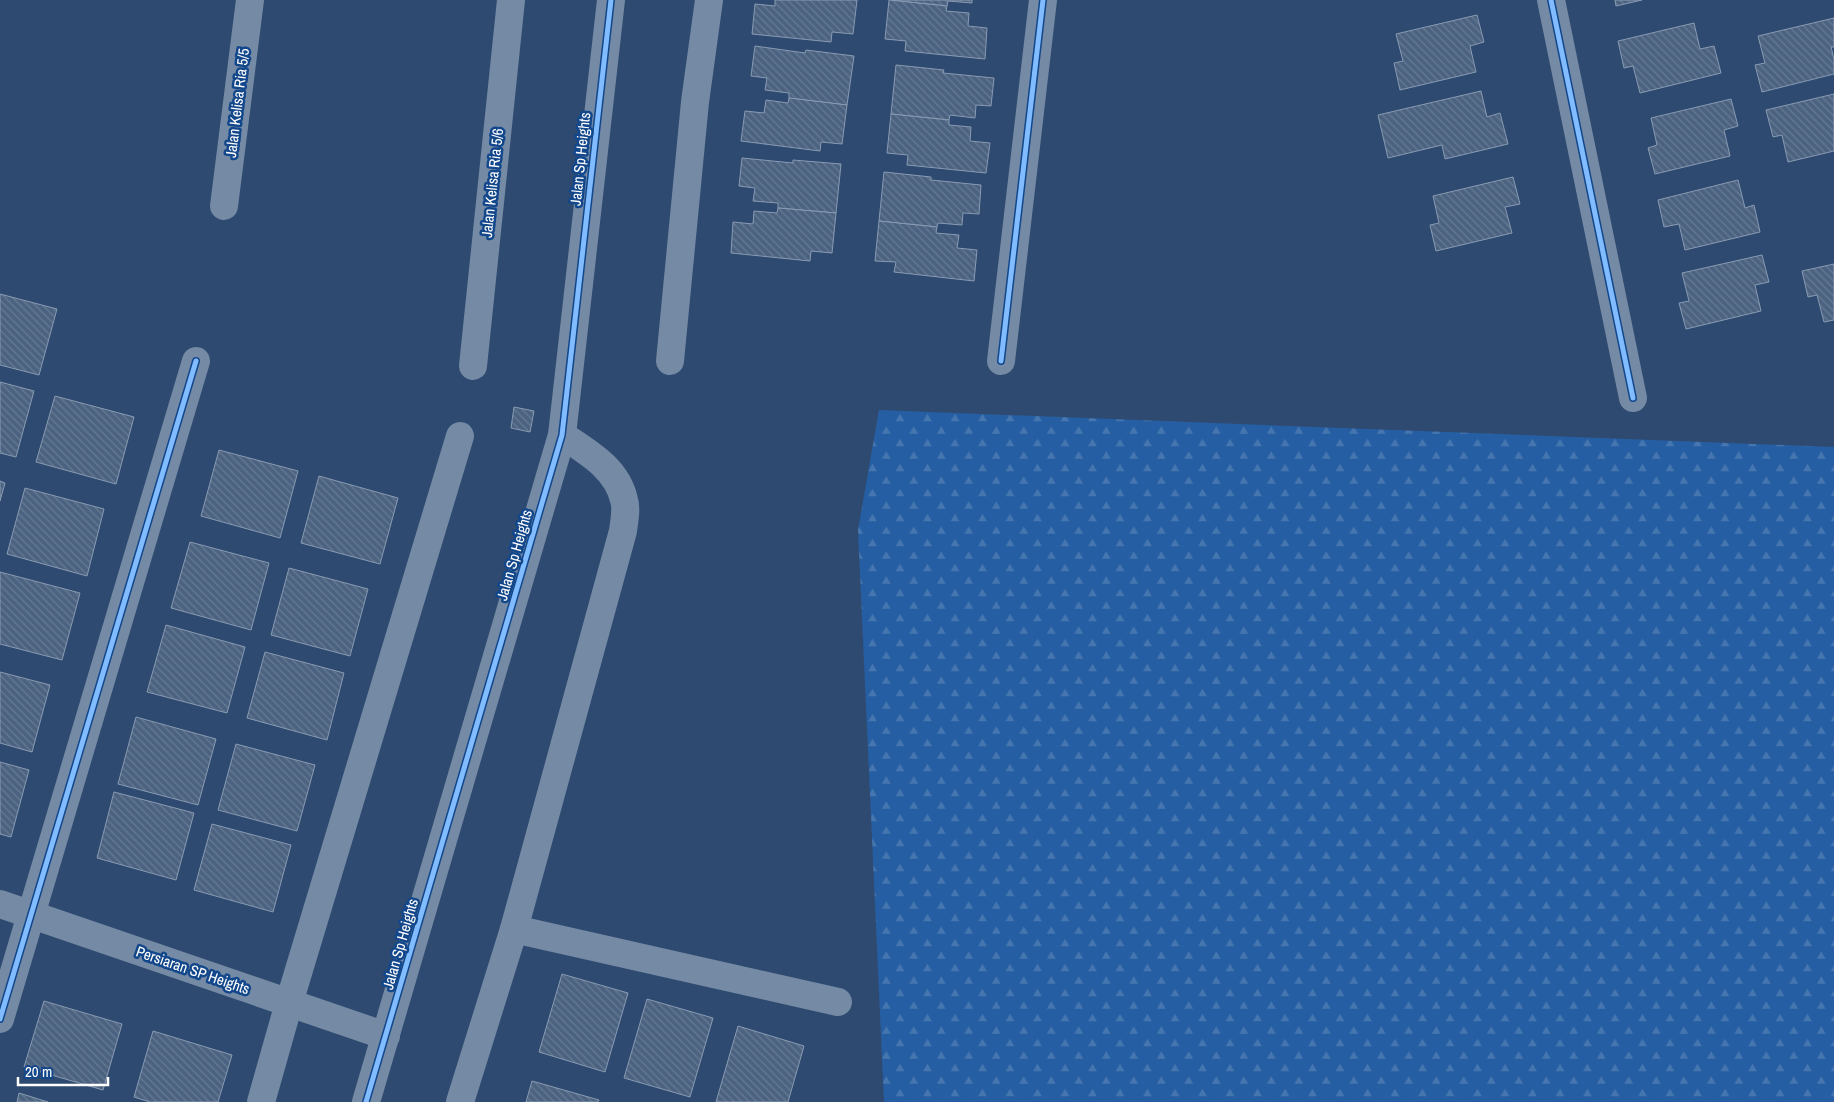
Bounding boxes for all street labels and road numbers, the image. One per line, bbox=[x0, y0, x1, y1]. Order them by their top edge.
street label: Jalan Kelisa Ria 5/5 bbox=[220, 47, 254, 159]
street label: Jalan Sp Heights bbox=[565, 111, 595, 207]
street label: Jalan Kelisa Ria 5/6 bbox=[476, 127, 508, 239]
street label: Jalan Sp Heights bbox=[491, 507, 537, 603]
street label: Jalan Sp Heights bbox=[377, 896, 423, 992]
street label: Persiaran SP Heights bbox=[133, 941, 253, 999]

